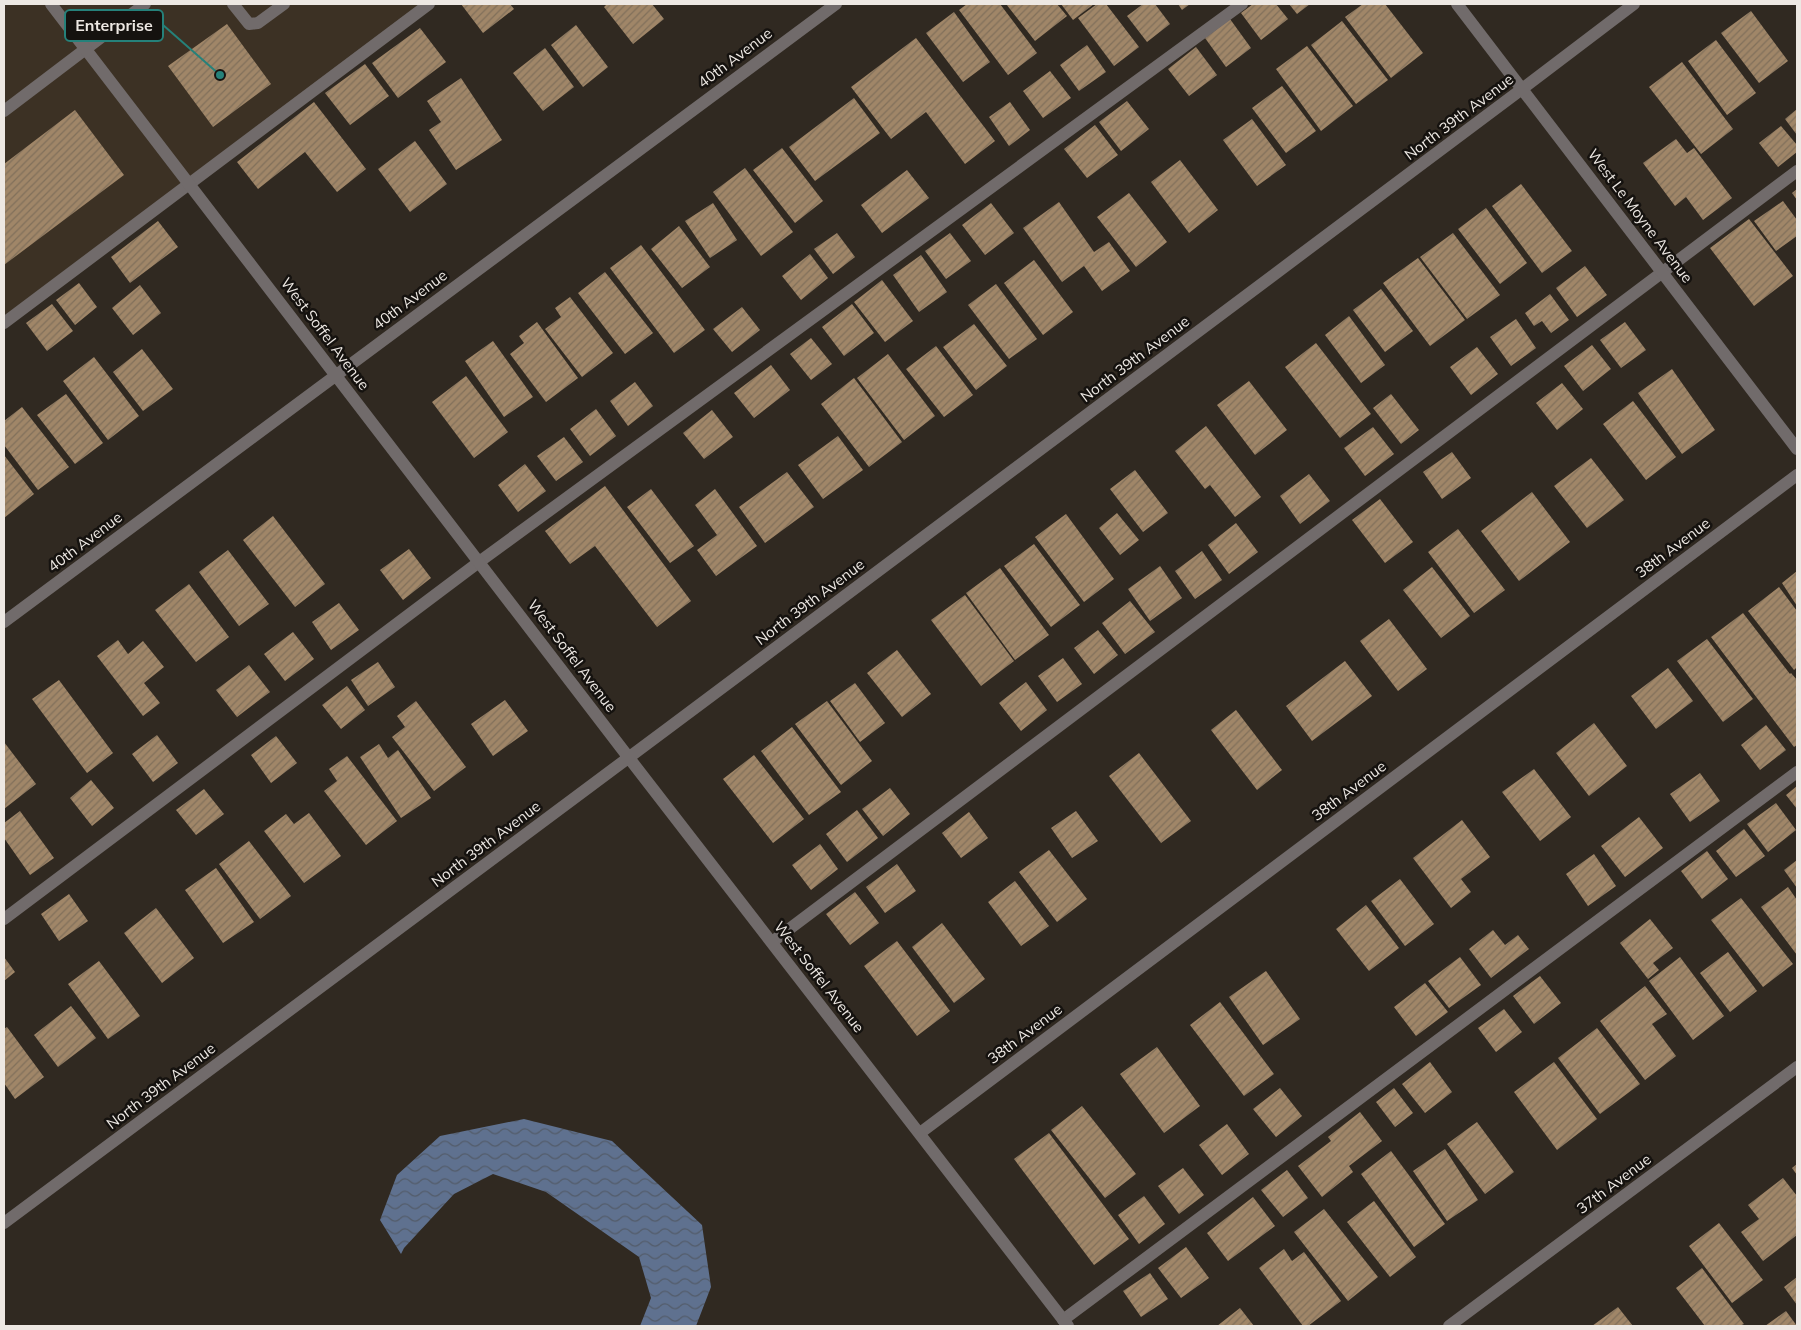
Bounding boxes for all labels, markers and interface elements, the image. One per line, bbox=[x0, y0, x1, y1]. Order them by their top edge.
callout: Enterprise bbox=[65, 10, 163, 41]
text: Enterprise bbox=[75, 15, 153, 35]
street label: 40th Avenue bbox=[694, 23, 776, 92]
street label: North 39th Avenue bbox=[1400, 69, 1517, 164]
street label: West Le Moyne Avenue bbox=[1584, 145, 1697, 287]
street label: 40th Avenue bbox=[369, 265, 451, 334]
street label: West Soffel Avenue bbox=[277, 274, 374, 394]
street label: North 39th Avenue bbox=[1076, 311, 1193, 406]
street label: 40th Avenue bbox=[44, 507, 126, 576]
street label: 38th Avenue bbox=[1632, 513, 1714, 582]
street label: North 39th Avenue bbox=[751, 554, 868, 649]
street label: West Soffel Avenue bbox=[524, 596, 621, 716]
street label: 38th Avenue bbox=[1308, 756, 1390, 825]
street label: North 39th Avenue bbox=[427, 796, 544, 891]
street label: West Soffel Avenue bbox=[770, 917, 869, 1036]
street label: 38th Avenue bbox=[984, 999, 1066, 1068]
street label: North 39th Avenue bbox=[102, 1038, 219, 1133]
street label: 37th Avenue bbox=[1573, 1149, 1655, 1218]

